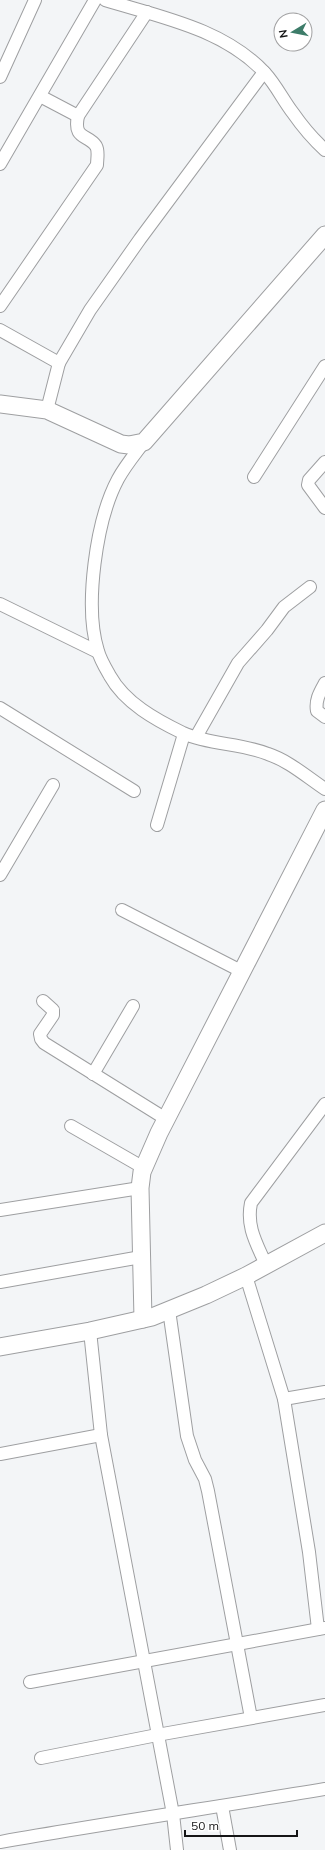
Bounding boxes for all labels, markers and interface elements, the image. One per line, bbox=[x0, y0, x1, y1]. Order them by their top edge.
north arrow bbox=[273, 12, 313, 52]
text: N bbox=[276, 28, 291, 39]
scale bar bbox=[185, 1812, 297, 1838]
text: 50 m bbox=[191, 1818, 219, 1833]

